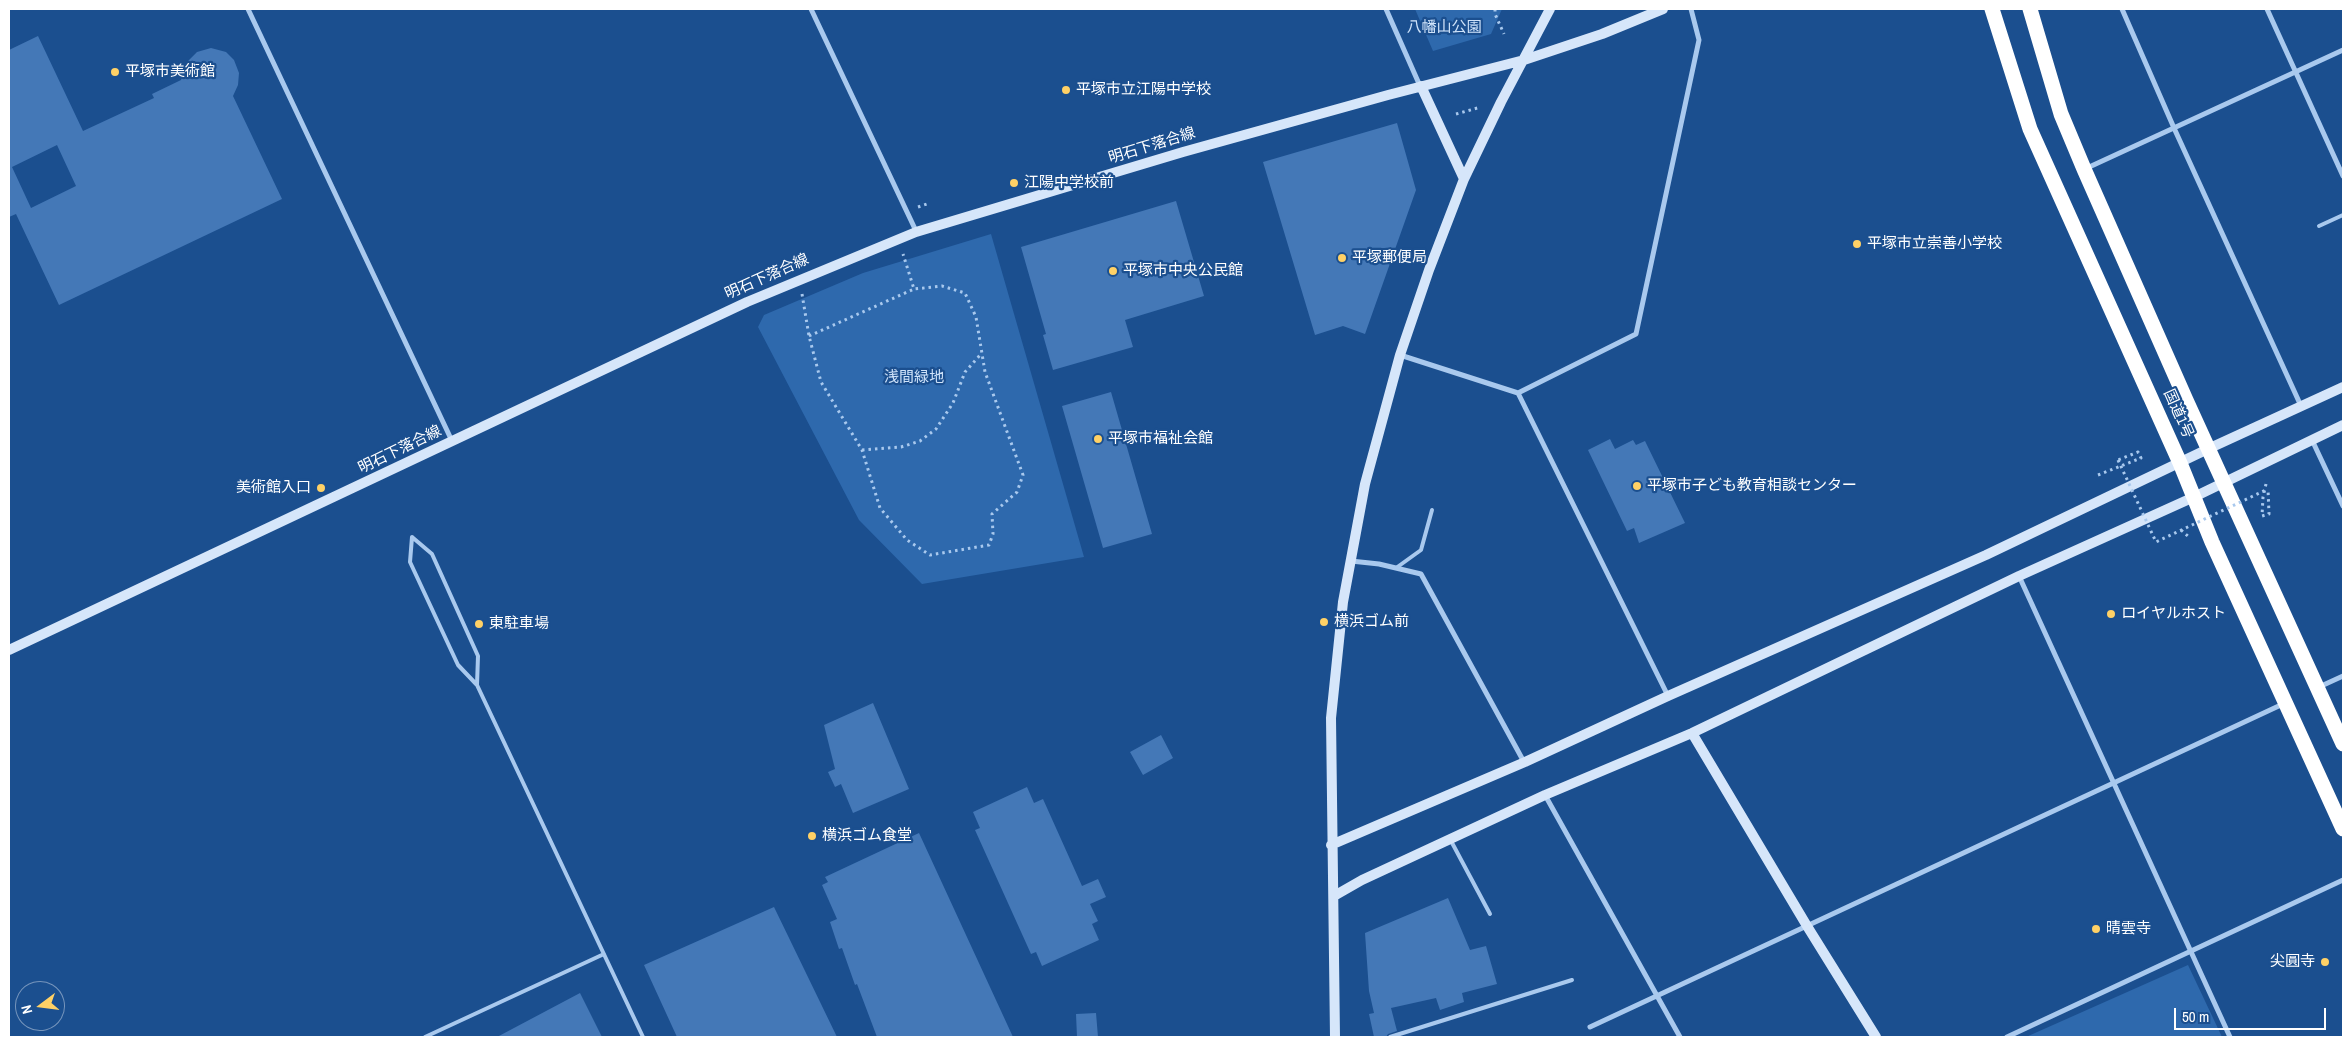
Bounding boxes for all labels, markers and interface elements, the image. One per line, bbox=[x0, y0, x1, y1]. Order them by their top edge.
park label: 八幡山公園 bbox=[1407, 19, 1481, 37]
place label: 平塚市美術館 bbox=[125, 63, 215, 81]
marker: 平塚市美術館 bbox=[109, 66, 121, 78]
place label: 平塚市立江陽中学校 bbox=[1076, 81, 1211, 99]
marker: 平塚市立江陽中学校 bbox=[1060, 84, 1072, 96]
street label: 明石下落合線 bbox=[1106, 124, 1198, 168]
place label: 江陽中学校前 bbox=[1024, 174, 1114, 192]
marker: 江陽中学校前 bbox=[1008, 177, 1020, 189]
place label: 平塚市立崇善小学校 bbox=[1867, 235, 2002, 253]
marker: 平塚市立崇善小学校 bbox=[1851, 238, 1863, 250]
place label: 平塚郵便局 bbox=[1352, 249, 1427, 267]
street label: 明石下落合線 bbox=[722, 250, 812, 304]
marker: 平塚郵便局 bbox=[1336, 252, 1348, 264]
place label: 平塚市中央公民館 bbox=[1123, 262, 1243, 280]
marker: 平塚市中央公民館 bbox=[1107, 265, 1119, 277]
park label: 浅間緑地 bbox=[884, 369, 944, 387]
street label: 国道1号 bbox=[2159, 387, 2197, 441]
street label: 明石下落合線 bbox=[356, 422, 444, 478]
place label: 平塚市福祉会館 bbox=[1108, 430, 1213, 448]
marker: 平塚市福祉会館 bbox=[1092, 433, 1104, 445]
place label: 平塚市子ども教育相談センター bbox=[1647, 477, 1857, 495]
place label: 美術館入口 bbox=[236, 479, 311, 497]
marker: 平塚市子ども教育相談センター bbox=[1631, 480, 1643, 492]
marker: 美術館入口 bbox=[315, 482, 327, 494]
place label: ロイヤルホスト bbox=[2121, 605, 2226, 623]
marker: ロイヤルホスト bbox=[2105, 608, 2117, 620]
place label: 横浜ゴム前 bbox=[1334, 613, 1409, 631]
place label: 東駐車場 bbox=[489, 615, 549, 633]
marker: 横浜ゴム前 bbox=[1318, 616, 1330, 628]
marker: 東駐車場 bbox=[473, 618, 485, 630]
place label: 横浜ゴム食堂 bbox=[822, 827, 912, 845]
marker: 横浜ゴム食堂 bbox=[806, 830, 818, 842]
place label: 晴雲寺 bbox=[2106, 920, 2151, 938]
marker: 晴雲寺 bbox=[2090, 923, 2102, 935]
place label: 尖圓寺 bbox=[2270, 953, 2315, 971]
marker: 尖圓寺 bbox=[2319, 956, 2331, 968]
north arrow bbox=[15, 981, 65, 1031]
scale bar bbox=[2177, 998, 2330, 1030]
text: N bbox=[17, 1003, 36, 1016]
text: 50 m bbox=[2182, 1006, 2209, 1027]

